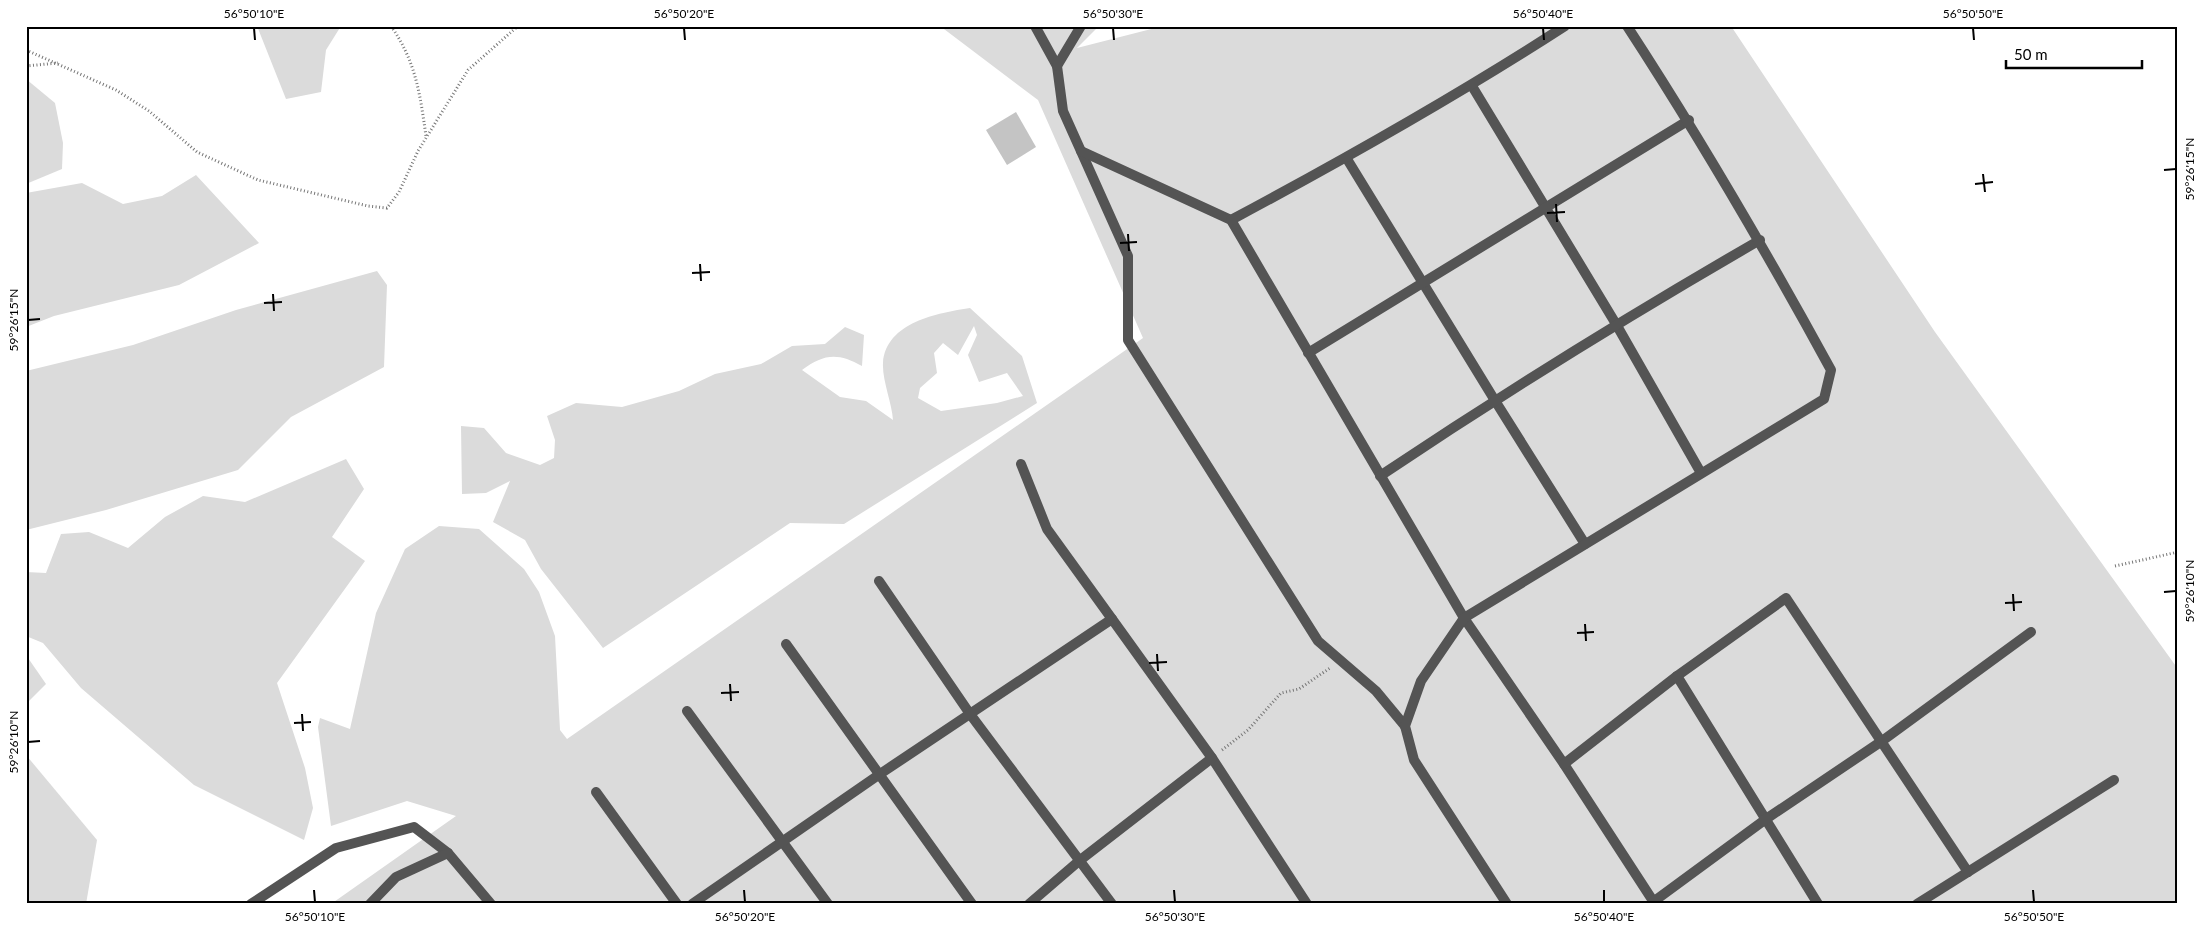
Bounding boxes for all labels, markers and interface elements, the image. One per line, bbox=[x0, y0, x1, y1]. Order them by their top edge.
text: 56°50'10"E bbox=[224, 6, 284, 21]
text: 56°50'20"E bbox=[654, 6, 714, 21]
text: 56°50'30"E bbox=[1083, 6, 1143, 21]
text: 56°50'40"E bbox=[1513, 6, 1573, 21]
text: 56°50'50"E bbox=[1943, 6, 2003, 21]
scale bar bbox=[2006, 38, 2143, 70]
text: 50 m bbox=[2014, 45, 2048, 63]
text: 59°26'15"N bbox=[2182, 138, 2197, 200]
text: 59°26'15"N bbox=[6, 289, 21, 351]
text: 59°26'10"N bbox=[2182, 560, 2197, 622]
text: 59°26'10"N bbox=[6, 711, 21, 773]
text: 56°50'10"E bbox=[285, 909, 345, 924]
text: 56°50'20"E bbox=[715, 909, 775, 924]
text: 56°50'30"E bbox=[1145, 909, 1205, 924]
text: 56°50'40"E bbox=[1574, 909, 1634, 924]
text: 56°50'50"E bbox=[2004, 909, 2064, 924]

